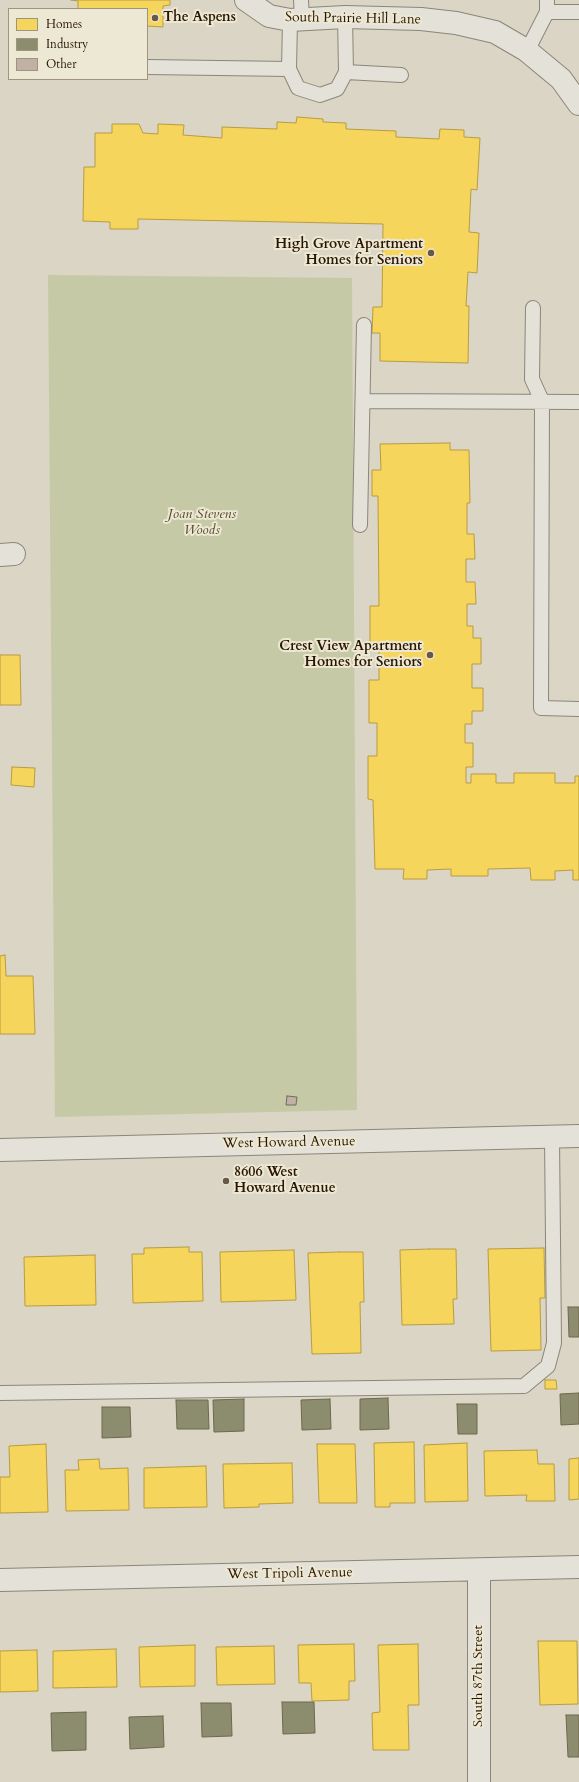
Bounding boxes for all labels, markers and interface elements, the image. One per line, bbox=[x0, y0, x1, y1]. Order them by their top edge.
legend bbox=[8, 8, 148, 80]
street label: South Prairie Hill Lane bbox=[285, 9, 421, 29]
place label: The Aspens bbox=[163, 10, 236, 26]
marker: The Aspens bbox=[150, 13, 160, 23]
text: Homes bbox=[46, 16, 82, 32]
text: Industry bbox=[46, 36, 88, 52]
text: Other bbox=[46, 56, 77, 72]
place label: High Grove Apartment Homes for Seniors bbox=[275, 237, 423, 270]
marker: High Grove Apartment Homes for Seniors bbox=[426, 248, 436, 258]
park label: Joan Stevens Woods bbox=[168, 507, 236, 540]
place label: Crest View Apartment Homes for Seniors bbox=[279, 639, 422, 672]
marker: Crest View Apartment Homes for Seniors bbox=[425, 650, 435, 660]
street label: West Howard Avenue bbox=[222, 1133, 356, 1153]
place label: 8606 West Howard Avenue bbox=[234, 1165, 336, 1198]
marker: 8606 West Howard Avenue bbox=[221, 1176, 231, 1186]
street label: West Tripoli Avenue bbox=[227, 1565, 353, 1583]
street label: South 87th Street bbox=[471, 1625, 487, 1727]

